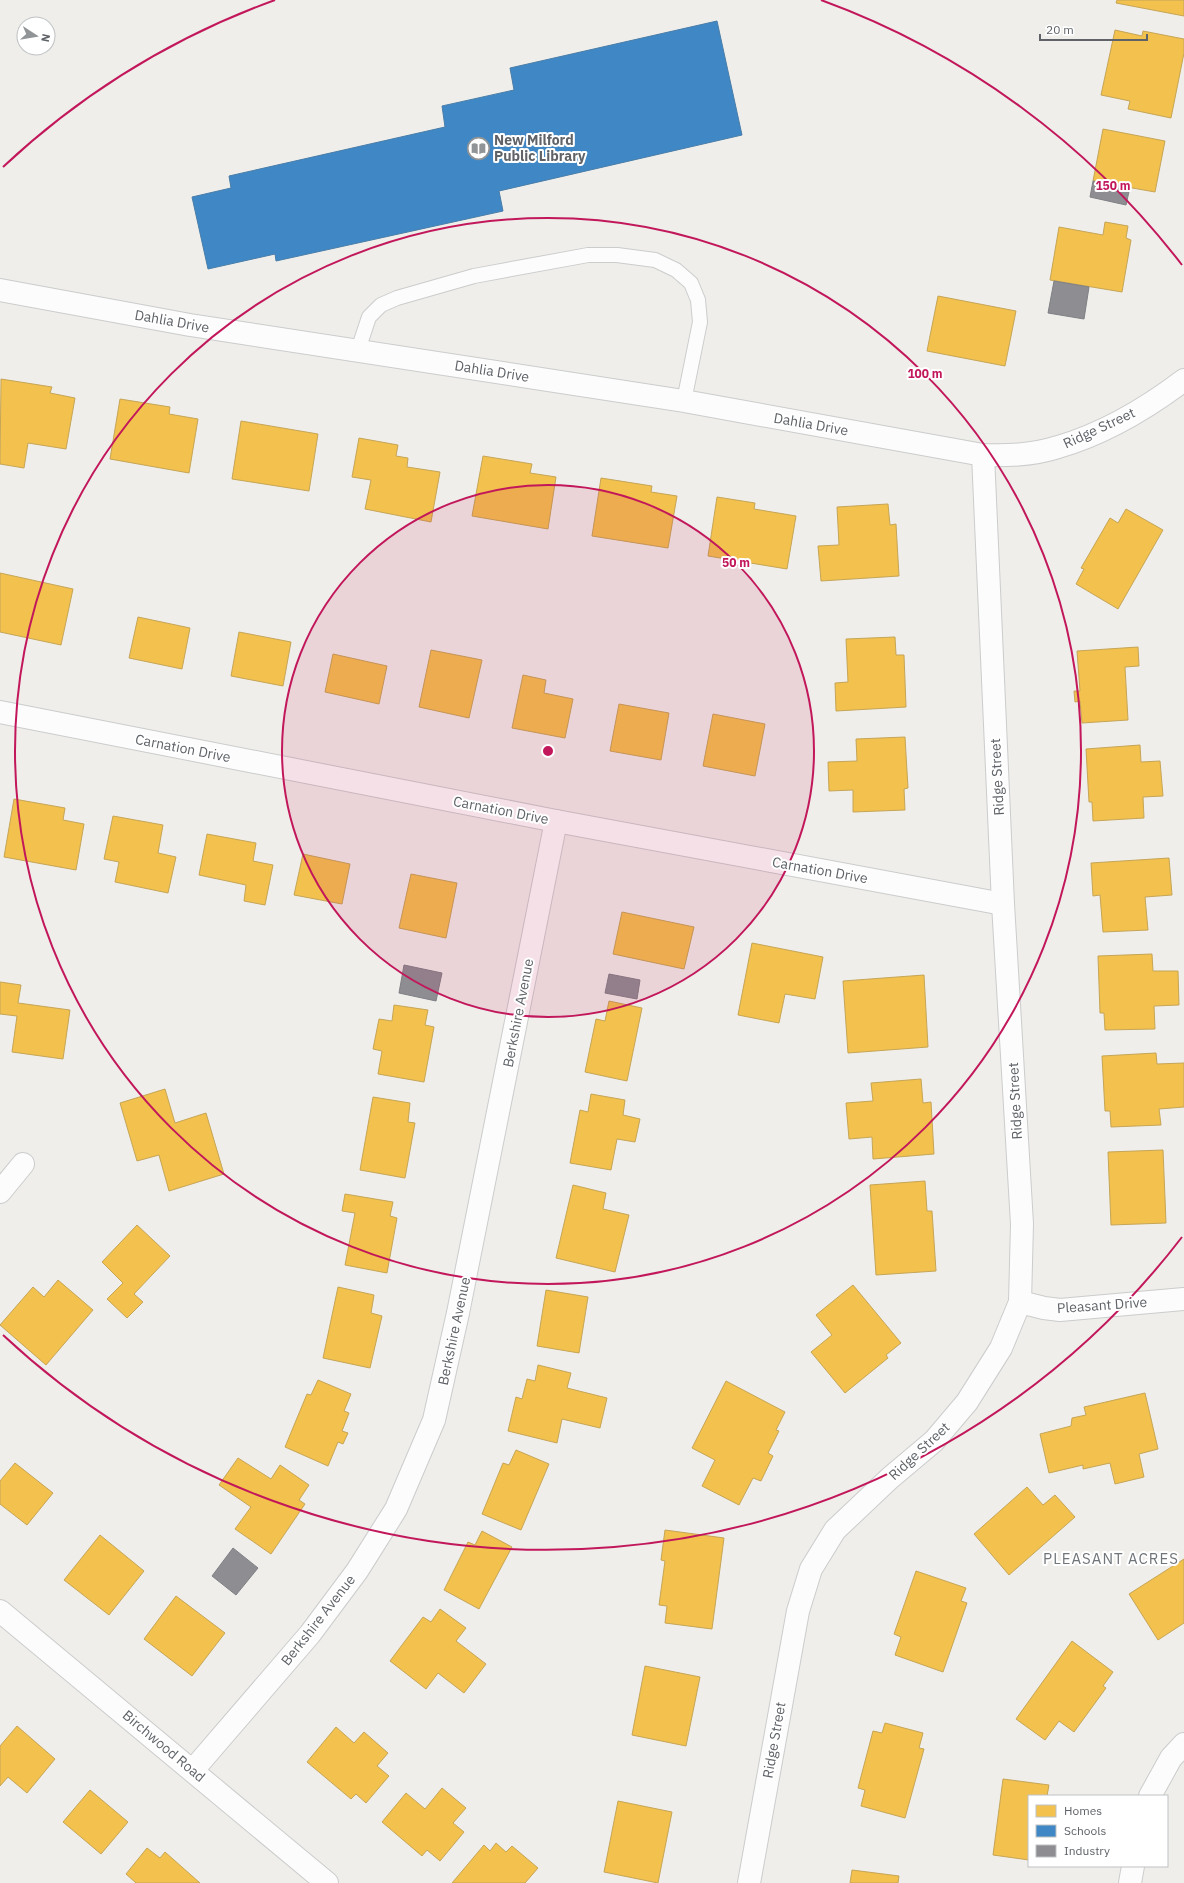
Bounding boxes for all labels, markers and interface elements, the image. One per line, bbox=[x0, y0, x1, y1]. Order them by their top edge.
north arrow bbox=[16, 16, 56, 56]
scale bar bbox=[1040, 16, 1147, 42]
text: 20 m bbox=[1046, 22, 1074, 37]
text: N bbox=[38, 33, 53, 43]
place label: New Milford Public Library bbox=[494, 131, 586, 165]
library icon: New Milford Public Library bbox=[465, 135, 491, 161]
text: 150 m bbox=[1095, 178, 1131, 193]
street label: Dahlia Drive bbox=[133, 306, 211, 336]
street label: Dahlia Drive bbox=[453, 356, 531, 386]
text: 100 m bbox=[907, 366, 943, 381]
street label: Ridge Street bbox=[1060, 403, 1138, 452]
street label: Dahlia Drive bbox=[772, 409, 850, 439]
text: 50 m bbox=[722, 555, 750, 570]
street label: Carnation Drive bbox=[134, 730, 233, 766]
street label: Ridge Street bbox=[986, 738, 1008, 816]
centre of rings bbox=[541, 744, 555, 758]
street label: Carnation Drive bbox=[452, 792, 551, 828]
street label: Carnation Drive bbox=[771, 853, 870, 887]
street label: Berkshire Avenue bbox=[499, 957, 537, 1069]
street label: Ridge Street bbox=[1004, 1062, 1026, 1140]
street label: Berkshire Avenue bbox=[434, 1275, 474, 1387]
street label: Pleasant Drive bbox=[1056, 1293, 1148, 1317]
street label: Ridge Street bbox=[885, 1418, 953, 1484]
district label: PLEASANT ACRES bbox=[1043, 1549, 1179, 1568]
street label: Berkshire Avenue bbox=[277, 1571, 359, 1669]
street label: Ridge Street bbox=[758, 1700, 790, 1780]
street label: Birchwood Road bbox=[119, 1706, 209, 1786]
legend bbox=[1028, 1795, 1168, 1867]
text: Homes bbox=[1064, 1803, 1102, 1818]
text: Schools bbox=[1064, 1823, 1107, 1838]
text: Industry bbox=[1064, 1843, 1110, 1858]

